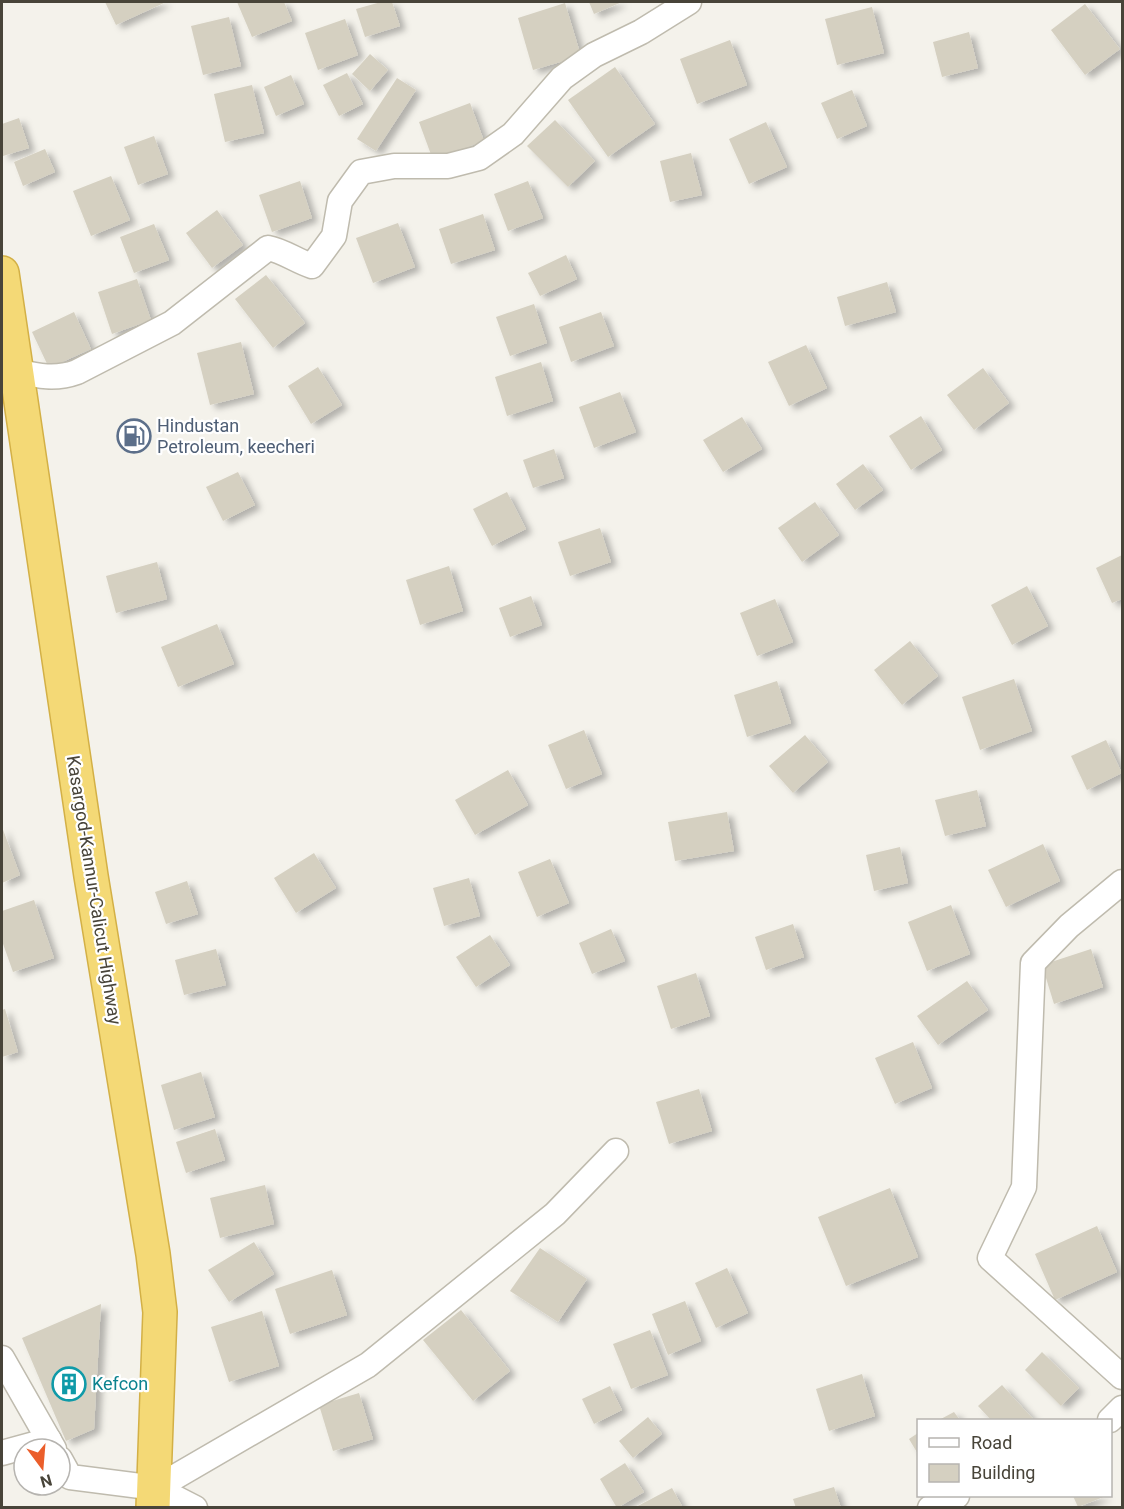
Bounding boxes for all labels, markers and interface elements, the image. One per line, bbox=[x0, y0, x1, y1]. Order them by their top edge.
place label: Hindustan Petroleum, keecheri bbox=[157, 415, 315, 457]
fuel station icon: Hindustan Petroleum, keecheri bbox=[116, 418, 152, 454]
street label: Kasargod-Kannur-Calicut Highway bbox=[63, 754, 126, 1027]
building icon: Kefcon bbox=[51, 1366, 87, 1402]
place label: Kefcon bbox=[92, 1373, 148, 1394]
legend bbox=[917, 1419, 1112, 1497]
text: Road bbox=[971, 1432, 1012, 1453]
north arrow bbox=[12, 1437, 72, 1497]
text: Building bbox=[971, 1462, 1035, 1483]
text: N bbox=[38, 1470, 54, 1492]

